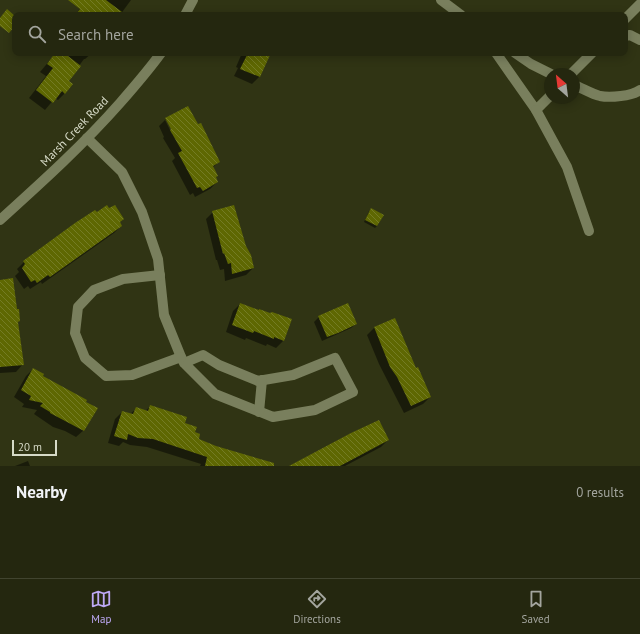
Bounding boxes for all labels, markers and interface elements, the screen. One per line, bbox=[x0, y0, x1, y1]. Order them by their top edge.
search box bbox=[12, 12, 628, 56]
icon: search bbox=[26, 23, 48, 45]
text: Search here bbox=[58, 25, 134, 44]
north arrow bbox=[544, 68, 580, 104]
street label: Marsh Creek Road bbox=[37, 93, 111, 169]
scale bar bbox=[12, 438, 57, 457]
text: 20 m bbox=[18, 440, 42, 454]
text: Nearby bbox=[16, 481, 67, 503]
text: 0 results bbox=[576, 484, 624, 501]
tab: Map bbox=[90, 588, 112, 626]
tab: Directions bbox=[293, 588, 341, 626]
tab: Saved bbox=[522, 588, 550, 626]

